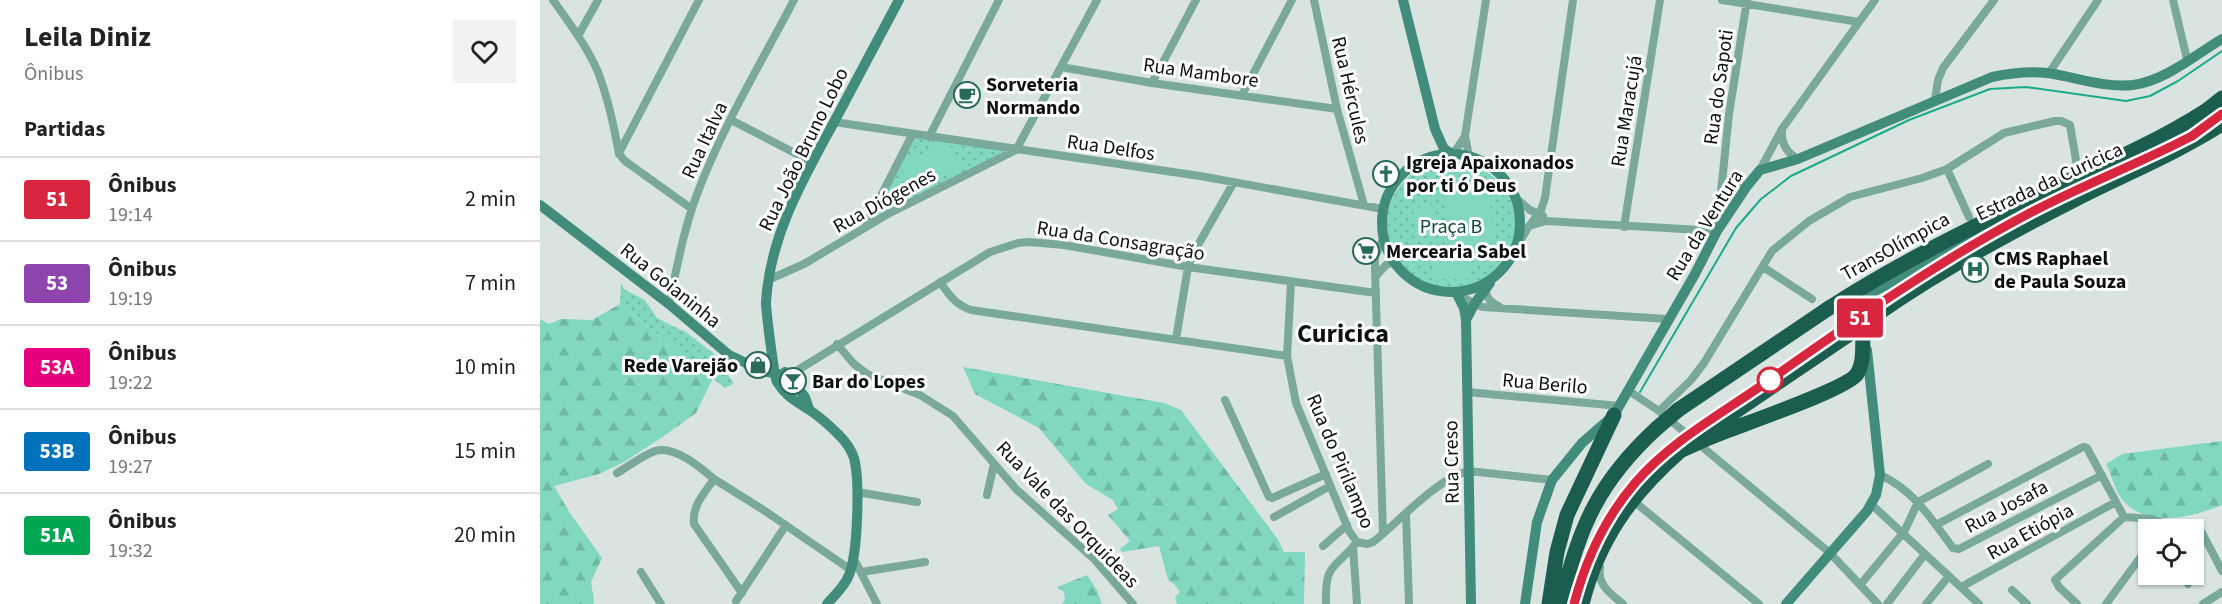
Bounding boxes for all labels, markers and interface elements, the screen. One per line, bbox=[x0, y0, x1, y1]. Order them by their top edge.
text: Leila Diniz bbox=[24, 17, 151, 57]
button: heart bbox=[453, 20, 516, 83]
street label: Rua do Sapoti bbox=[1697, 28, 1741, 147]
street label: Rua Hércules bbox=[1324, 34, 1376, 147]
street label: Rua Mambore bbox=[1141, 51, 1260, 95]
street label: Rua Maracujá bbox=[1604, 53, 1650, 169]
text: Ônibus bbox=[24, 60, 83, 88]
street label: Rua João Bruno Lobo bbox=[752, 63, 856, 236]
place label: Sorveteria Normando bbox=[986, 71, 1080, 122]
cafe icon: Sorveteria Normando bbox=[952, 80, 982, 110]
street label: Rua Italva bbox=[675, 97, 735, 184]
text: Partidas bbox=[24, 113, 105, 145]
street label: Rua Delfos bbox=[1065, 128, 1157, 168]
street label: Estrada da Curicica bbox=[1971, 136, 2127, 228]
place label: Igreja Apaixonados por ti ó Deus bbox=[1406, 149, 1574, 200]
church icon: Igreja Apaixonados por ti ó Deus bbox=[1371, 159, 1401, 189]
street label: Rua Diógenes bbox=[828, 161, 941, 241]
street label: Rua da Ventura bbox=[1659, 164, 1750, 287]
text: Ônibus bbox=[108, 169, 177, 201]
text: 2 min bbox=[465, 183, 516, 215]
text: 51 bbox=[46, 184, 68, 214]
text: 19:14 bbox=[108, 201, 153, 229]
street label: TransOlímpica bbox=[1836, 205, 1955, 288]
park label: Praça B bbox=[1420, 213, 1482, 241]
street label: Rua da Consagração bbox=[1035, 214, 1207, 268]
street label: Rua Goianinha bbox=[614, 236, 727, 335]
supermarket icon: Mercearia Sabel bbox=[1351, 236, 1381, 266]
place label: Mercearia Sabel bbox=[1386, 238, 1526, 266]
place label: CMS Raphael de Paula Souza bbox=[1994, 245, 2126, 296]
text: Ônibus bbox=[108, 253, 177, 285]
hospital icon: CMS Raphael de Paula Souza bbox=[1960, 254, 1990, 284]
text: 7 min bbox=[465, 267, 516, 299]
text: 53 bbox=[46, 268, 68, 298]
text: 19:19 bbox=[108, 285, 153, 313]
line badge: 51 bbox=[1833, 298, 1887, 338]
text: 51 bbox=[1849, 303, 1871, 333]
district label: Curicica bbox=[1297, 315, 1389, 352]
text: Ônibus bbox=[108, 337, 177, 369]
shop icon: Rede Varejão bbox=[743, 350, 773, 380]
text: 10 min bbox=[454, 351, 516, 383]
text: 53A bbox=[40, 352, 74, 382]
place label: Rede Varejão bbox=[623, 352, 738, 380]
bar icon: Bar do Lopes bbox=[778, 366, 808, 396]
street label: Rua Berilo bbox=[1501, 366, 1589, 402]
unlabelled marker bbox=[1757, 367, 1783, 393]
place label: Bar do Lopes bbox=[812, 368, 925, 396]
text: 19:22 bbox=[108, 369, 153, 397]
street label: Rua do Pirilampo bbox=[1299, 390, 1381, 533]
street label: Rua Creso bbox=[1437, 420, 1467, 504]
text: Ônibus bbox=[108, 421, 177, 453]
text: 15 min bbox=[454, 435, 516, 467]
street label: Rua Vale das Orquideas bbox=[989, 435, 1145, 595]
text: 53B bbox=[40, 436, 74, 466]
text: 19:27 bbox=[108, 453, 153, 481]
street label: Rua Josafa bbox=[1960, 473, 2053, 541]
street label: Rua Etiópia bbox=[1982, 497, 2079, 567]
text: Ônibus bbox=[108, 505, 177, 537]
text: 20 min bbox=[454, 519, 516, 551]
map controls bbox=[2138, 519, 2204, 585]
button: locate bbox=[2138, 519, 2204, 585]
text: 51A bbox=[40, 520, 74, 550]
text: 19:32 bbox=[108, 537, 153, 565]

